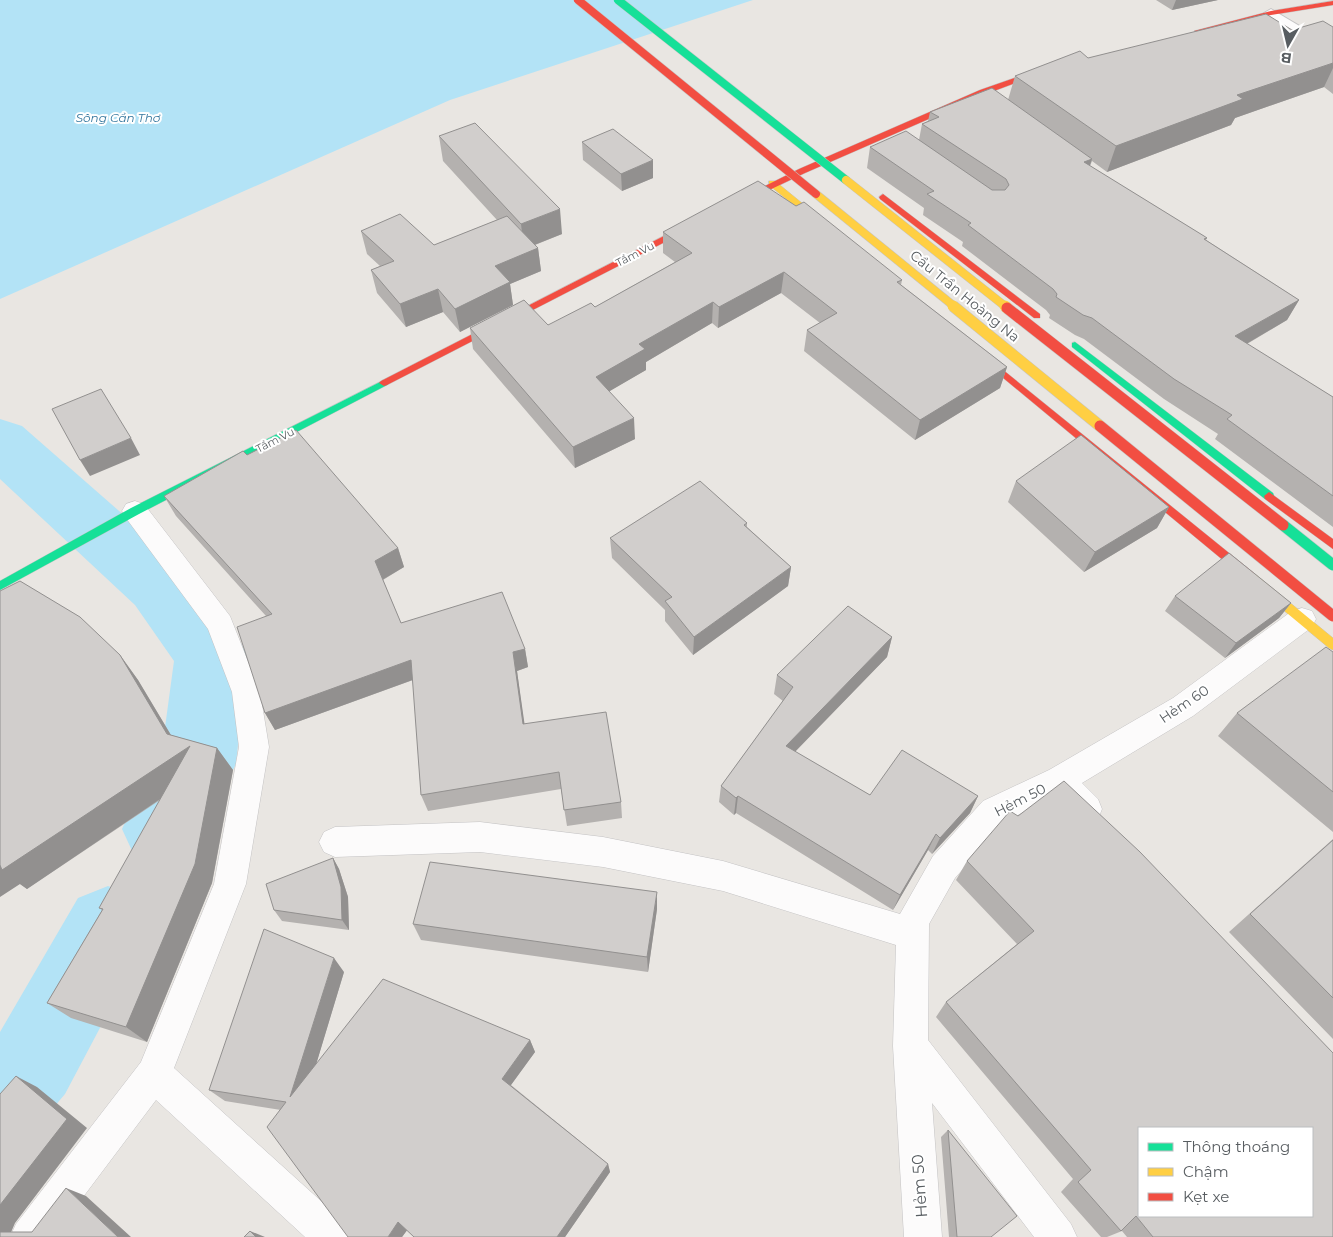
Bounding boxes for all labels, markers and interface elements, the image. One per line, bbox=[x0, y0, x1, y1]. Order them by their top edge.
north arrow bbox=[1263, 20, 1313, 70]
text: B bbox=[1279, 48, 1293, 68]
water label: Sông Cần Thơ bbox=[76, 110, 161, 125]
street label: Tầm Vu bbox=[613, 238, 657, 270]
street label: Cầu Trần Hoàng Na bbox=[906, 246, 1024, 346]
street label: Tầm Vu bbox=[253, 424, 297, 456]
street label: Hẻm 60 bbox=[1156, 681, 1212, 727]
street label: Hẻm 50 bbox=[991, 779, 1049, 821]
legend bbox=[1138, 1127, 1313, 1217]
text: Thông thoáng bbox=[1183, 1137, 1290, 1156]
street label: Hẻm 50 bbox=[908, 1154, 931, 1218]
text: Chậm bbox=[1183, 1162, 1229, 1181]
text: Kẹt xe bbox=[1183, 1187, 1229, 1206]

